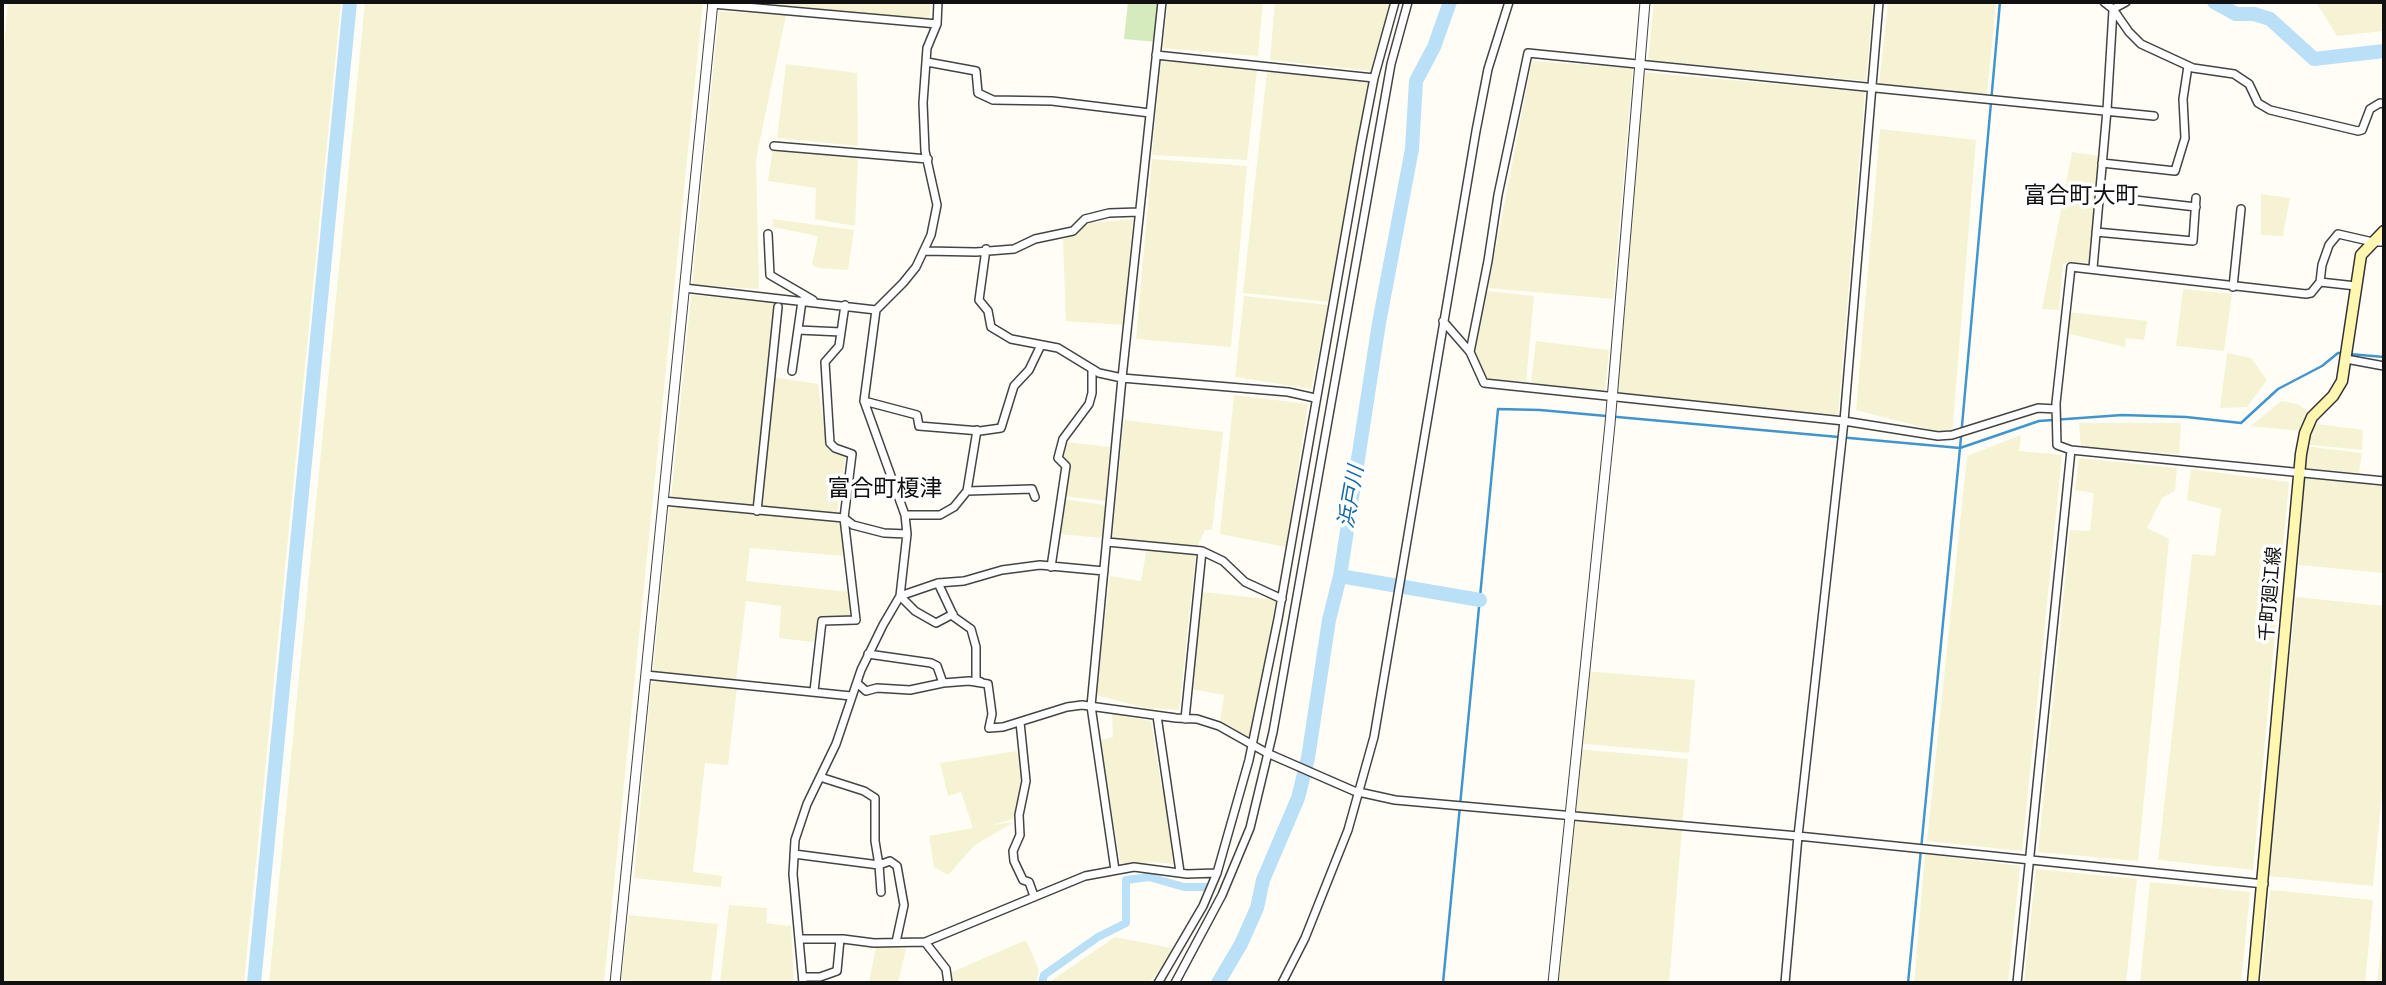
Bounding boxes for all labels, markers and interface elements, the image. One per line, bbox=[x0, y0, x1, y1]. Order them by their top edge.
district label: 富合町大町 bbox=[2024, 183, 2138, 211]
water label: 浜戸川 bbox=[1334, 464, 1370, 530]
district label: 富合町榎津 bbox=[828, 476, 942, 504]
street label: 千町廻江線 bbox=[2256, 546, 2286, 642]

